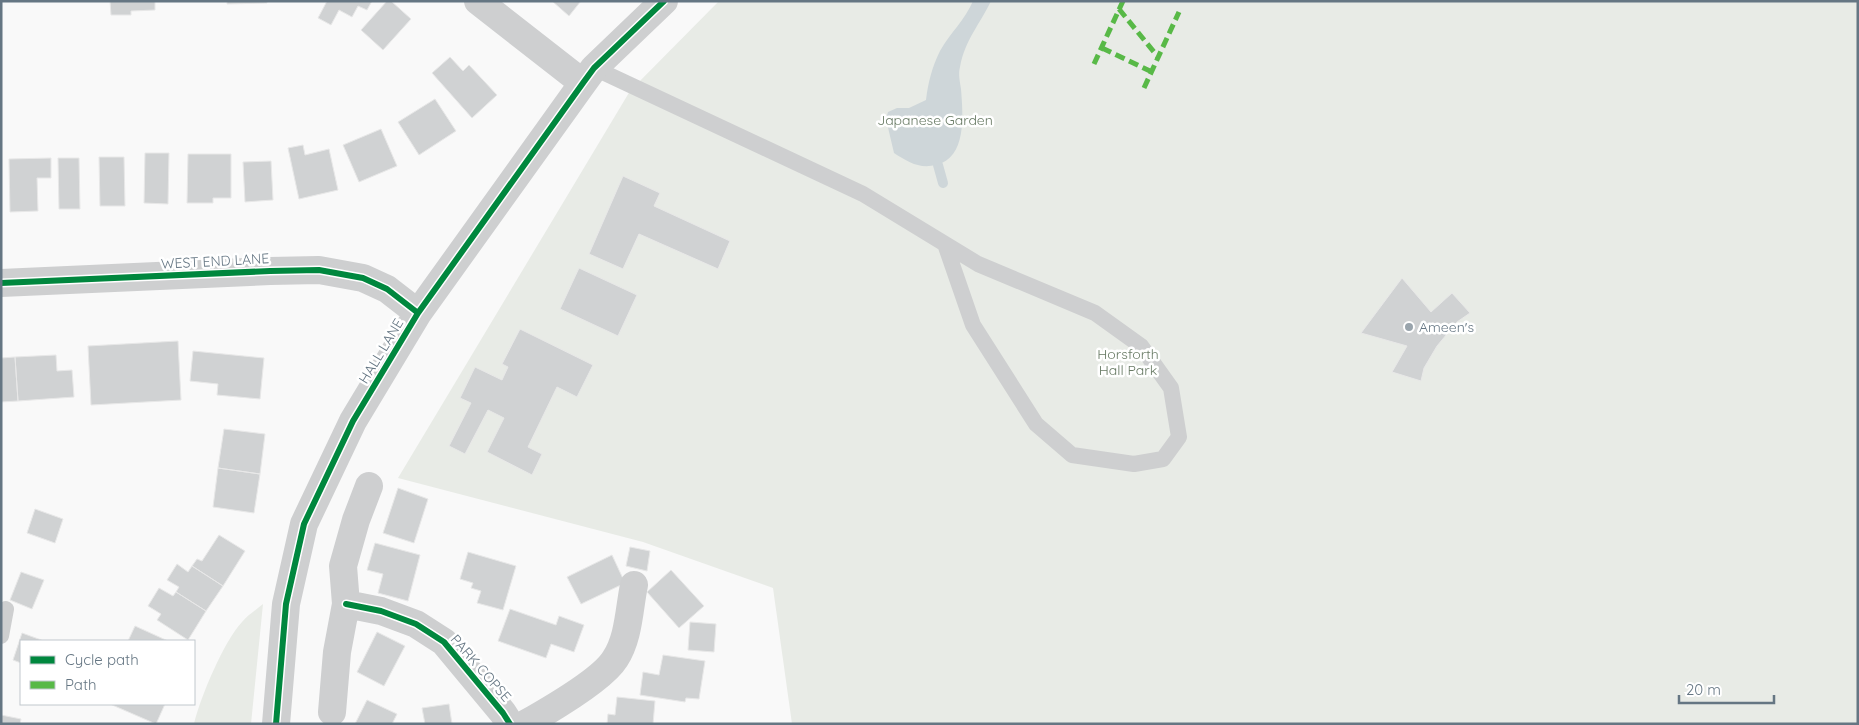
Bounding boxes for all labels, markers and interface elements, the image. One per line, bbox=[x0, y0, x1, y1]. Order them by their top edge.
park label: Japanese Garden bbox=[877, 111, 993, 129]
street label: WEST END LANE bbox=[160, 249, 270, 273]
street label: HALL LANE bbox=[355, 315, 407, 387]
place label: Ameen's bbox=[1419, 318, 1474, 336]
marker: Ameen's bbox=[1403, 321, 1415, 333]
park label: Horsforth Hall Park bbox=[1097, 345, 1159, 379]
street label: PARK COPSE bbox=[447, 631, 515, 705]
legend bbox=[20, 640, 195, 705]
text: Cycle path bbox=[65, 650, 139, 669]
scale bar bbox=[1679, 672, 1774, 704]
text: Path bbox=[65, 675, 97, 694]
text: 20 m bbox=[1686, 680, 1721, 699]

